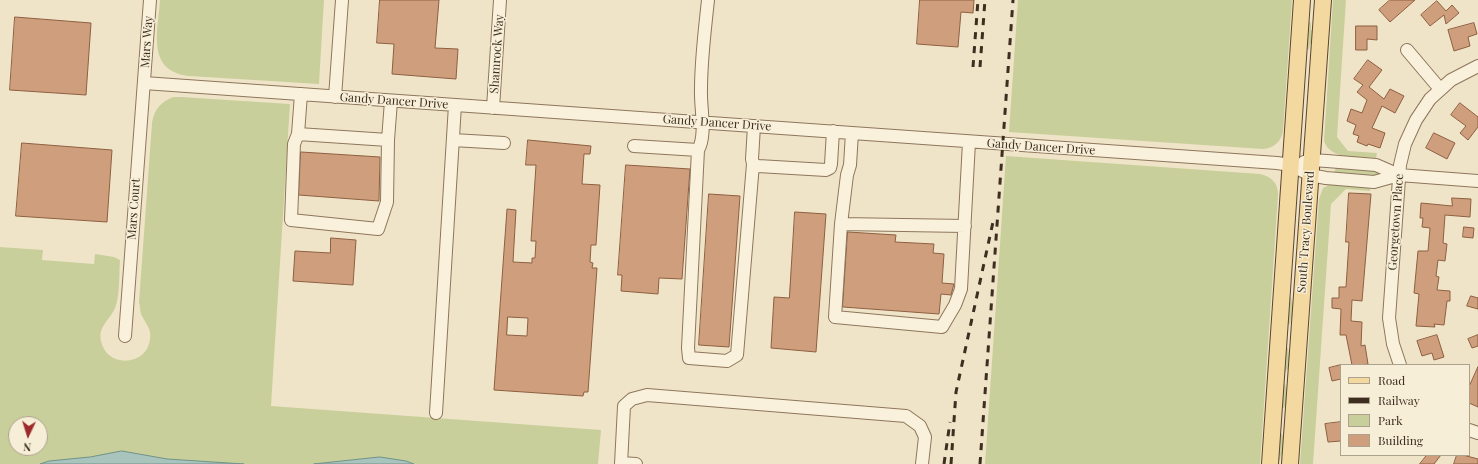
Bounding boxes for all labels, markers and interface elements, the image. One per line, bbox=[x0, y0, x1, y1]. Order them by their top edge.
street label: Shamrock Way bbox=[487, 14, 507, 94]
street label: Mars Way bbox=[138, 15, 156, 69]
street label: Gandy Dancer Drive bbox=[339, 90, 449, 112]
street label: Gandy Dancer Drive bbox=[662, 112, 772, 134]
street label: Gandy Dancer Drive bbox=[986, 136, 1096, 158]
street label: South Tracy Boulevard bbox=[1295, 171, 1317, 293]
street label: Georgetown Place bbox=[1385, 173, 1407, 271]
street label: Mars Court bbox=[125, 178, 143, 240]
legend bbox=[1340, 364, 1470, 456]
text: Road bbox=[1378, 372, 1405, 388]
text: Railway bbox=[1378, 392, 1420, 408]
text: Park bbox=[1378, 412, 1403, 428]
north arrow bbox=[8, 416, 48, 456]
text: Building bbox=[1378, 432, 1423, 448]
text: N bbox=[23, 440, 32, 455]

